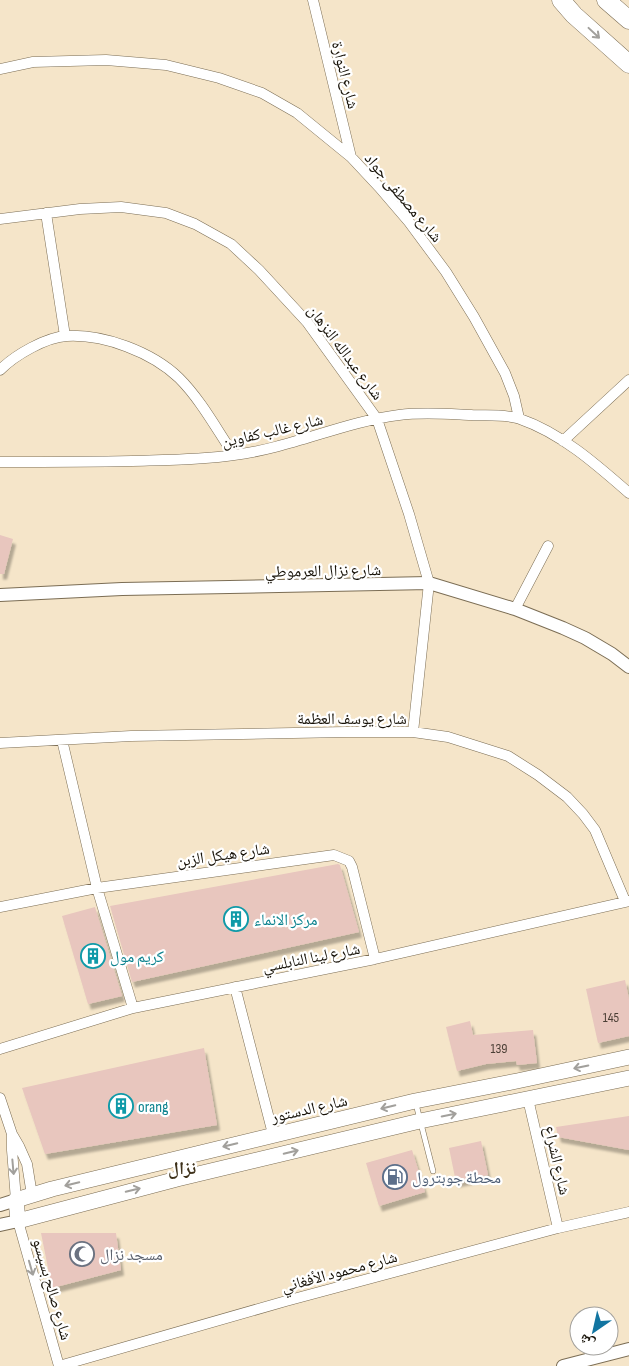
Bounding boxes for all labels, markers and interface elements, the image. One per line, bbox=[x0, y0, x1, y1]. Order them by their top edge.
one-way arrow bbox=[587, 28, 600, 39]
street label: شارع النوارة bbox=[327, 40, 362, 111]
street label: شارع مصطفى جواد bbox=[360, 149, 446, 246]
street label: شارع عبدالله النزهان bbox=[303, 302, 387, 404]
street label: شارع غالب كفاوين bbox=[220, 411, 325, 452]
street label: شارع نزال العرموطي bbox=[265, 561, 381, 584]
street label: شارع يوسف العظمة bbox=[297, 710, 407, 729]
street label: شارع هيكل الزبن bbox=[176, 840, 271, 871]
building icon: مركز الانماء bbox=[223, 906, 249, 932]
place label: مركز الانماء bbox=[254, 911, 318, 930]
street label: شارع لينا النابلسي bbox=[261, 940, 362, 979]
building icon: كريم مول bbox=[80, 943, 106, 969]
place label: كريم مول bbox=[110, 948, 164, 967]
house number: 145 bbox=[603, 1009, 620, 1026]
house number: 139 bbox=[491, 1040, 507, 1057]
one-way arrow bbox=[574, 1063, 590, 1073]
street label: شارع الدستور bbox=[268, 1091, 349, 1128]
building icon: orang bbox=[108, 1093, 134, 1119]
place label: orang bbox=[138, 1098, 168, 1117]
one-way arrow bbox=[380, 1103, 396, 1112]
one-way arrow bbox=[441, 1110, 457, 1119]
street label: شارع الشراع bbox=[539, 1124, 574, 1197]
one-way arrow bbox=[222, 1141, 238, 1151]
one-way arrow bbox=[282, 1147, 298, 1156]
district label: نزال bbox=[168, 1158, 196, 1179]
one-way arrow bbox=[9, 1159, 18, 1175]
fuel station icon: محطة جوبترول bbox=[382, 1164, 408, 1190]
place label: محطة جوبترول bbox=[412, 1169, 501, 1188]
one-way arrow bbox=[65, 1180, 81, 1189]
one-way arrow bbox=[124, 1185, 140, 1195]
street label: شارع صالح بسيسو bbox=[28, 1236, 75, 1343]
mosque icon: مسجد نزال bbox=[69, 1241, 95, 1267]
place label: مسجد نزال bbox=[100, 1246, 163, 1265]
street label: شارع محمود الأفغاني bbox=[279, 1248, 400, 1299]
one-way arrow bbox=[27, 1259, 37, 1275]
north arrow bbox=[569, 1306, 619, 1356]
text: ش bbox=[576, 1330, 598, 1353]

